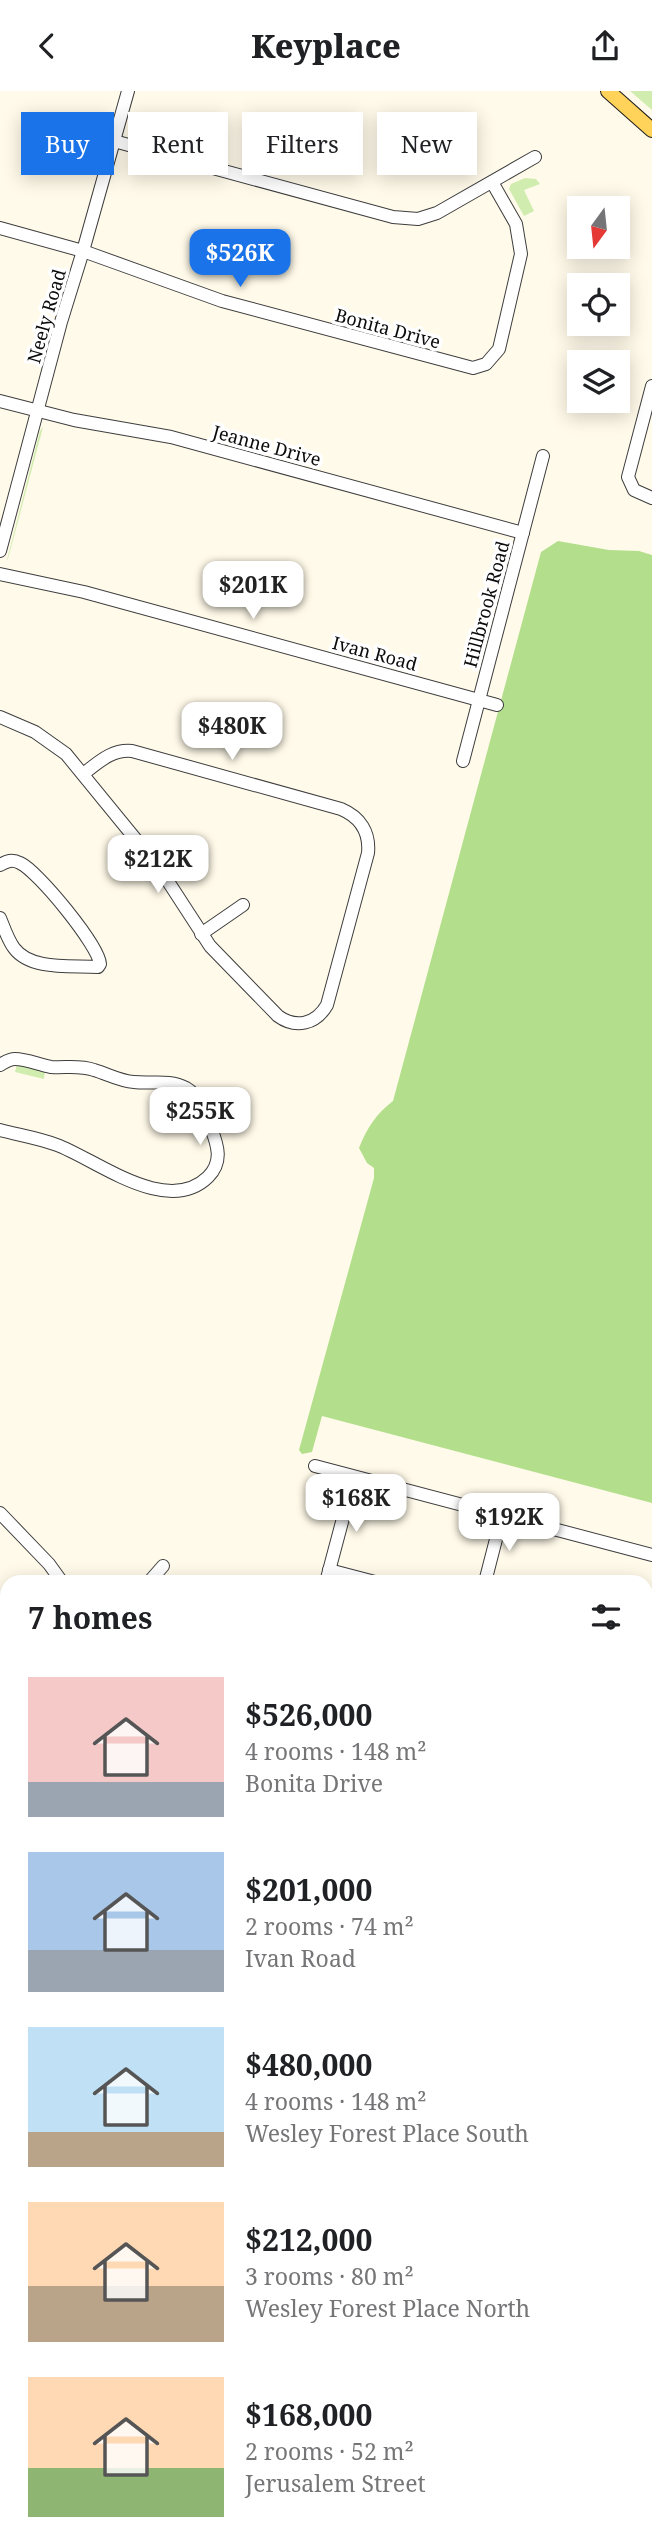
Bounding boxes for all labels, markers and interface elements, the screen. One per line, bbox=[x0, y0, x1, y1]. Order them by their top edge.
text: Keyplace bbox=[251, 24, 401, 67]
icon: back bbox=[28, 27, 66, 65]
icon: share bbox=[586, 27, 624, 65]
chip: Buy bbox=[21, 112, 114, 175]
chip: Rent bbox=[128, 112, 228, 175]
chip: Filters bbox=[242, 112, 363, 175]
chip: New bbox=[377, 112, 477, 175]
north arrow bbox=[567, 196, 630, 259]
map controls bbox=[567, 196, 630, 413]
pin: $526K bbox=[191, 229, 289, 289]
text: $526K bbox=[206, 236, 274, 268]
street label: Neely Road bbox=[21, 266, 71, 366]
button: locate bbox=[567, 273, 630, 336]
street label: Bonita Drive bbox=[333, 302, 443, 354]
button: layers bbox=[567, 350, 630, 413]
street label: Jeanne Drive bbox=[209, 419, 324, 471]
street label: Hillbrook Road bbox=[458, 538, 514, 670]
pin: $201K bbox=[204, 561, 302, 621]
text: $201K bbox=[219, 568, 287, 600]
street label: Ivan Road bbox=[330, 630, 420, 676]
pin: $480K bbox=[183, 703, 281, 762]
text: $480K bbox=[198, 709, 266, 741]
pin: $212K bbox=[109, 835, 207, 895]
text: $212K bbox=[124, 842, 192, 874]
pin: $255K bbox=[151, 1087, 249, 1147]
text: $255K bbox=[166, 1094, 234, 1126]
pin: $168K bbox=[307, 1475, 405, 1534]
text: $168K bbox=[322, 1481, 390, 1513]
pin: $192K bbox=[460, 1493, 558, 1553]
text: $192K bbox=[475, 1500, 543, 1532]
text: 7 homes bbox=[28, 1597, 152, 1638]
icon: filters bbox=[587, 1598, 625, 1636]
text: $526,000 bbox=[245, 1694, 372, 1735]
icon: home bbox=[84, 1705, 168, 1789]
text: 4 rooms · 148 m² bbox=[245, 1735, 427, 1767]
text: Bonita Drive bbox=[245, 1767, 383, 1799]
text: $201,000 bbox=[245, 1869, 372, 1910]
icon: home bbox=[84, 1880, 168, 1964]
text: 2 rooms · 74 m² bbox=[245, 1910, 414, 1942]
text: Ivan Road bbox=[245, 1942, 356, 1974]
text: $480,000 bbox=[245, 2044, 372, 2085]
icon: home bbox=[84, 2055, 168, 2139]
text: 4 rooms · 148 m² bbox=[245, 2085, 427, 2117]
text: Wesley Forest Place South bbox=[245, 2117, 529, 2149]
text: $212,000 bbox=[245, 2219, 372, 2260]
icon: home bbox=[84, 2230, 168, 2314]
text: 3 rooms · 80 m² bbox=[245, 2260, 414, 2292]
text: Wesley Forest Place North bbox=[245, 2292, 530, 2324]
text: $168,000 bbox=[245, 2394, 372, 2435]
icon: home bbox=[84, 2405, 168, 2489]
text: 2 rooms · 52 m² bbox=[245, 2435, 414, 2467]
text: Jerusalem Street bbox=[245, 2467, 426, 2499]

